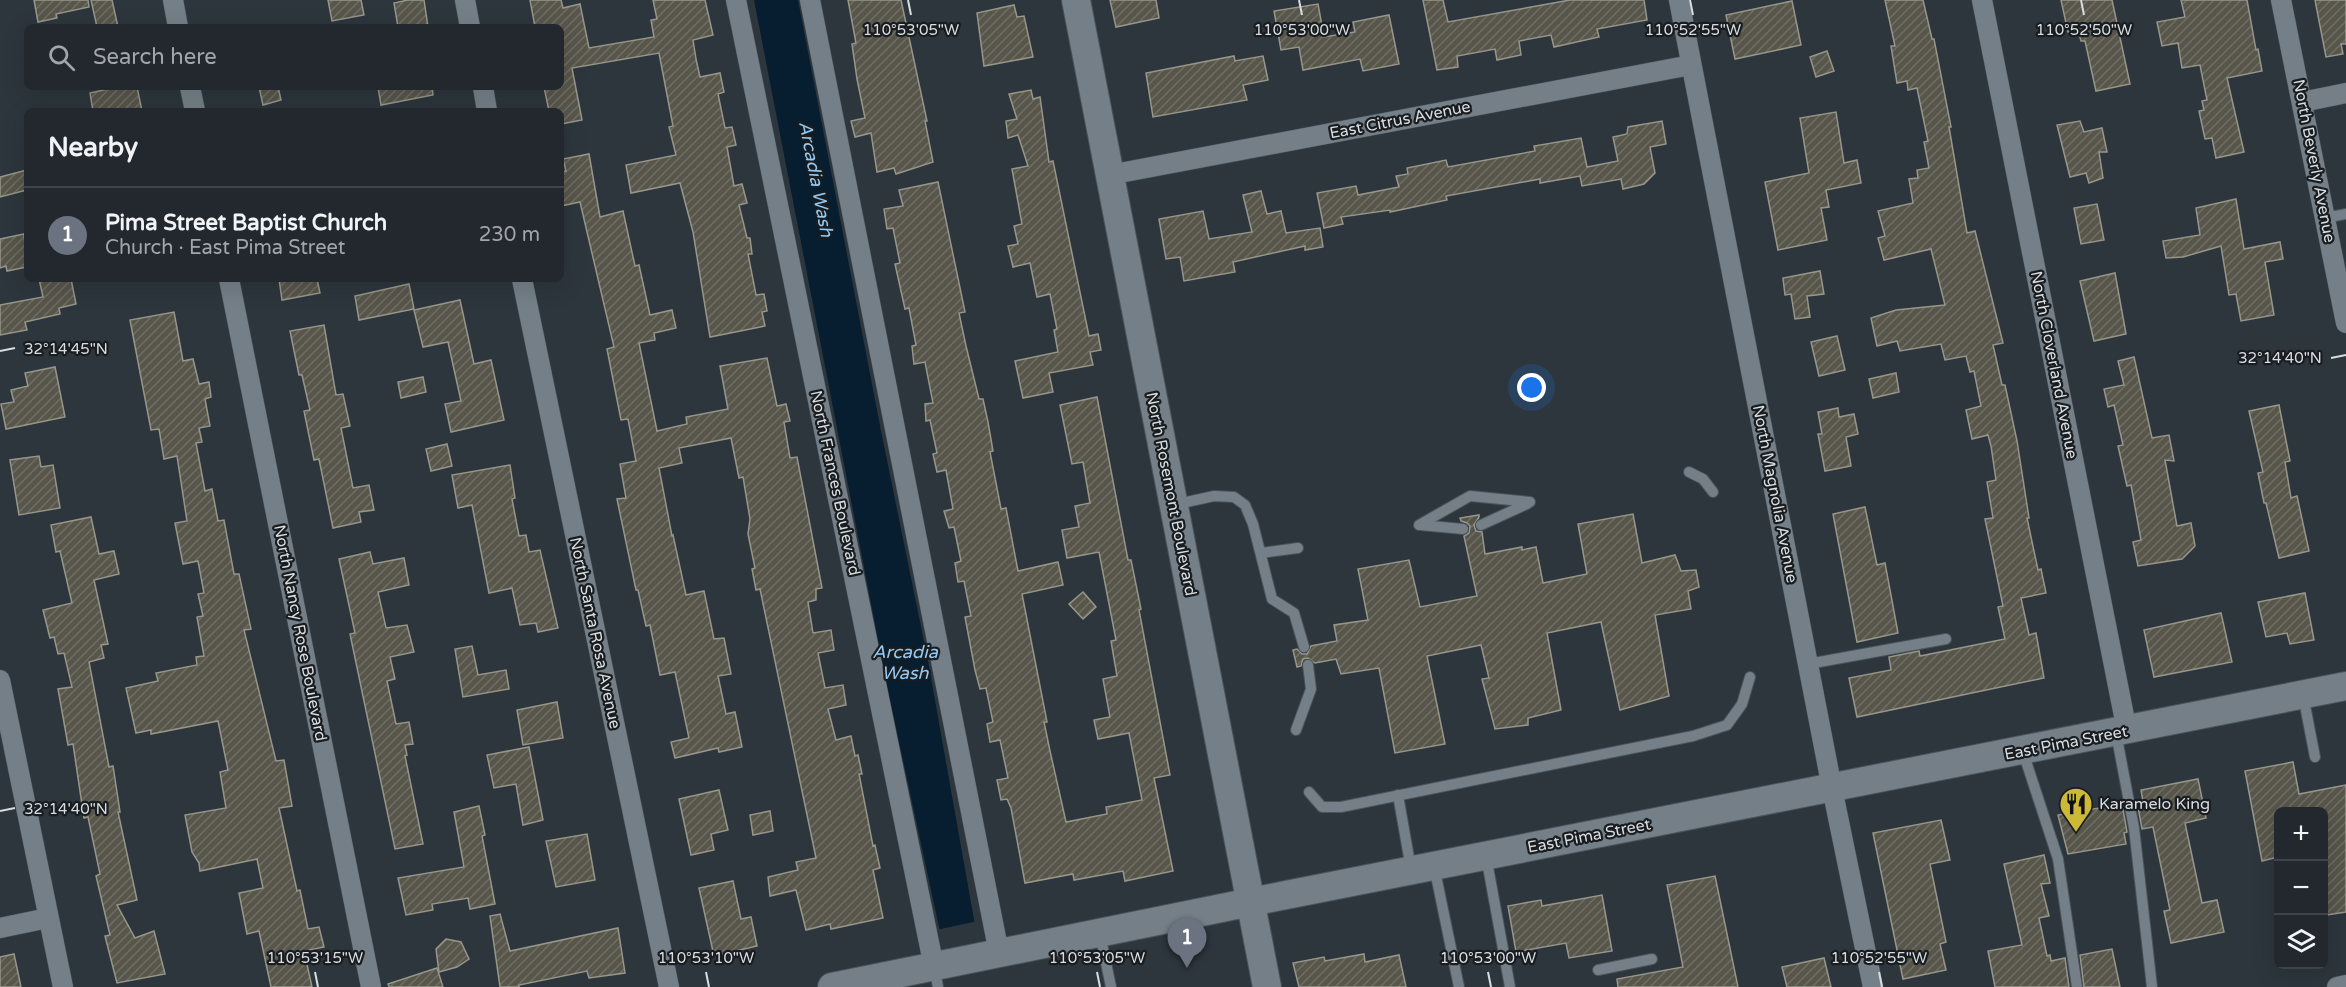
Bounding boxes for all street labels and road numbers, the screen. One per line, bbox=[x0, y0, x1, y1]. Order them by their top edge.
street label: North Beverly Avenue bbox=[2288, 78, 2340, 244]
street label: East Citrus Avenue bbox=[1328, 97, 1472, 143]
street label: North Cloverland Avenue bbox=[2026, 269, 2082, 461]
street label: North Frances Boulevard bbox=[806, 389, 864, 577]
street label: North Rosemont Boulevard bbox=[1141, 390, 1201, 598]
street label: North Magnolia Avenue bbox=[1748, 403, 1802, 585]
street label: North Nancy Rose Boulevard bbox=[269, 523, 331, 743]
street label: North Santa Rosa Avenue bbox=[565, 535, 625, 731]
street label: East Pima Street bbox=[2003, 721, 2129, 765]
street label: East Pima Street bbox=[1526, 814, 1652, 858]

